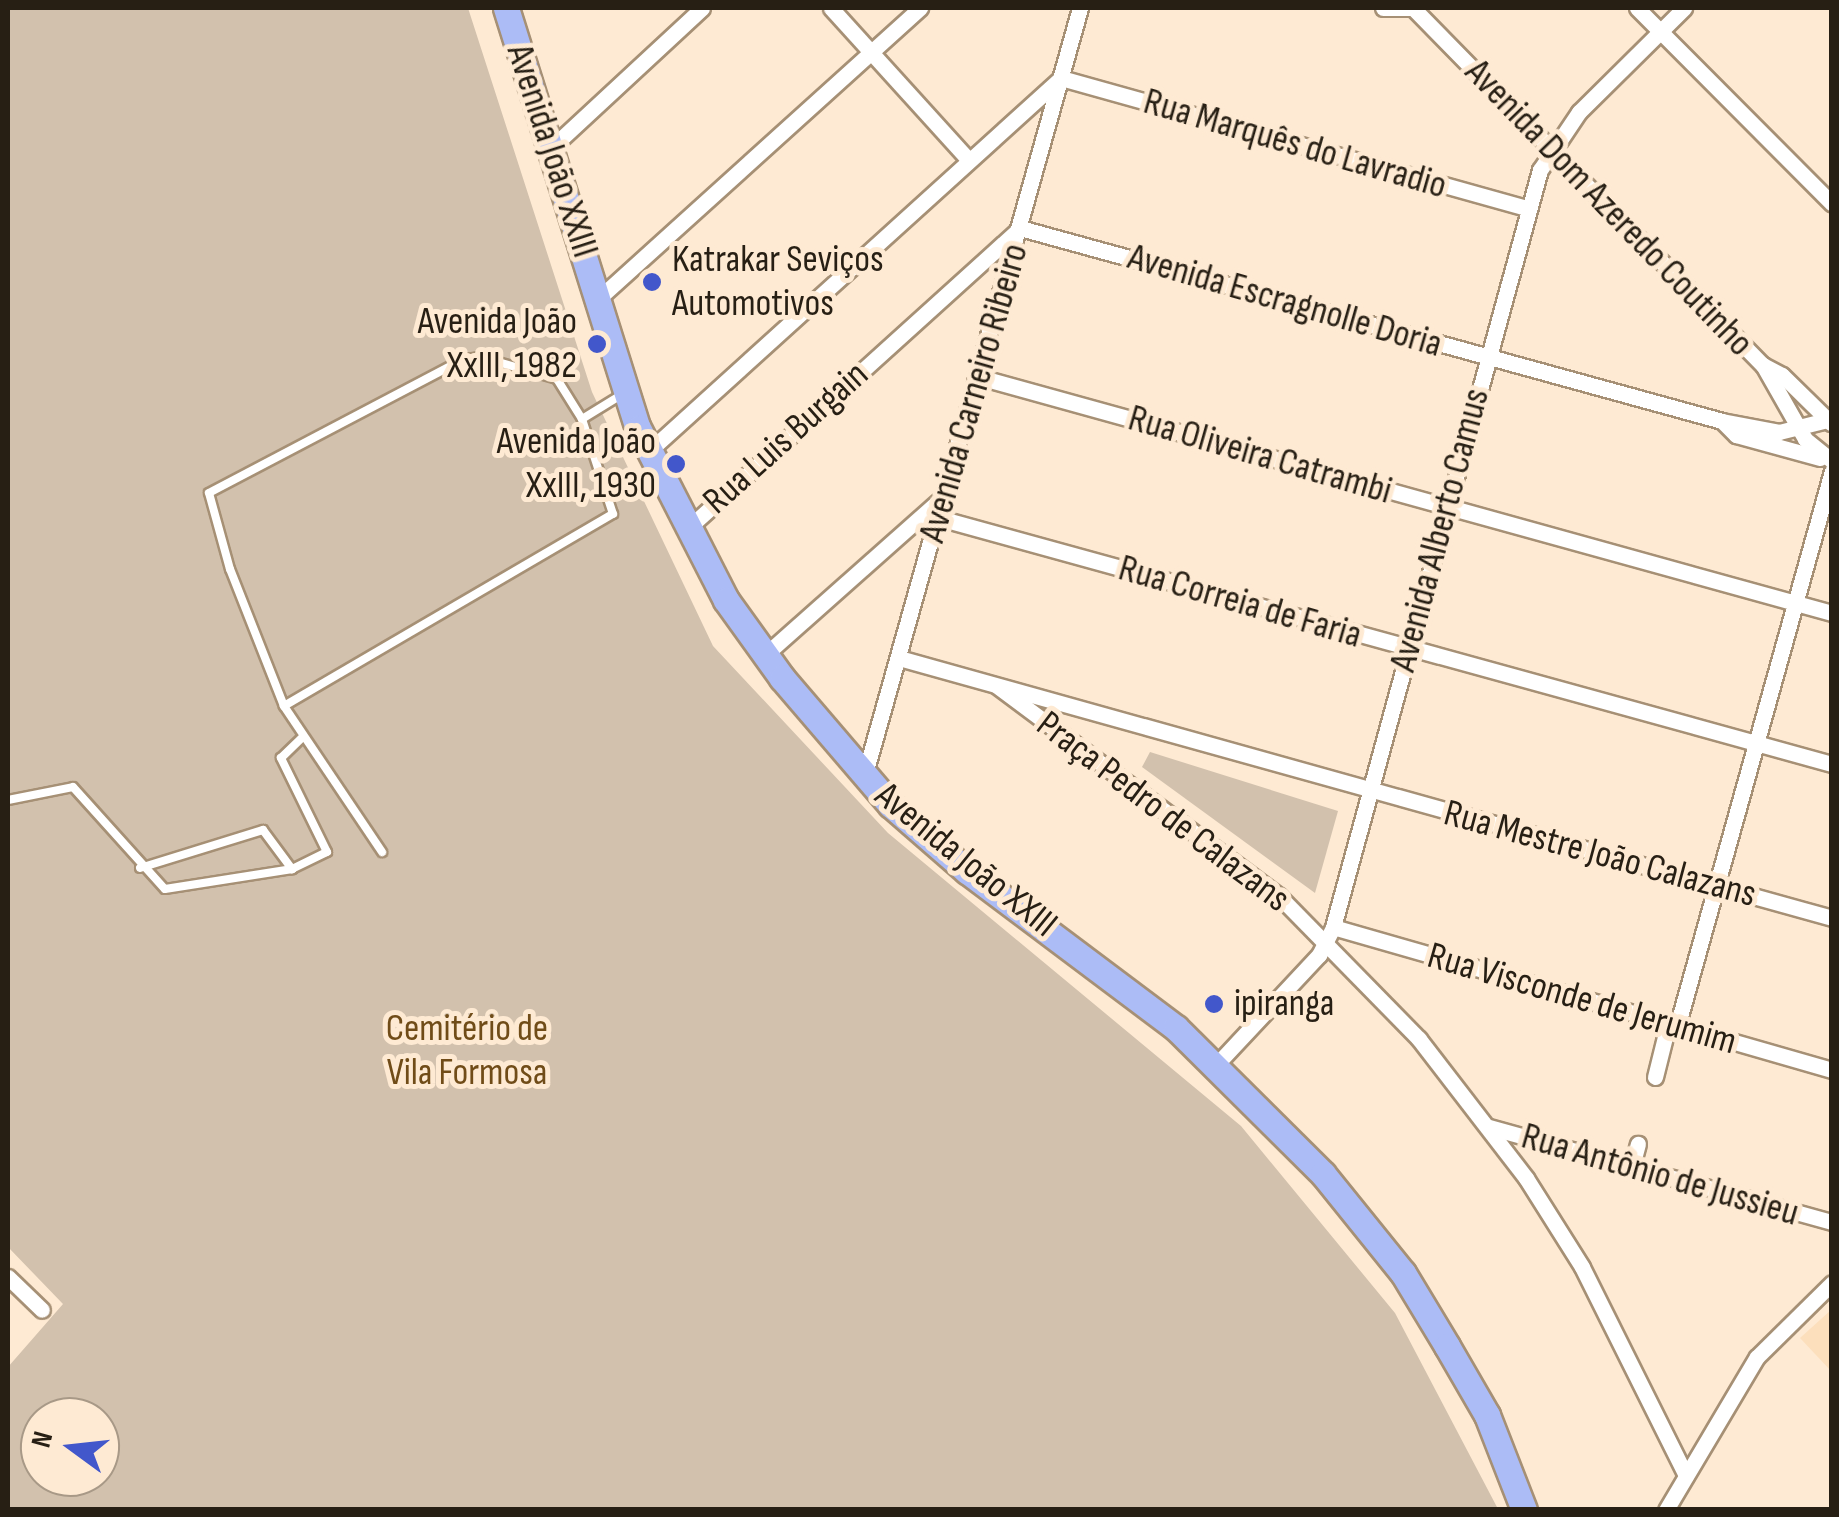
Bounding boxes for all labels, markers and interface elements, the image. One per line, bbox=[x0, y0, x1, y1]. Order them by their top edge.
street label: Avenida João XXIII bbox=[496, 39, 608, 263]
street label: Avenida Dom Azeredo Coutinho bbox=[1455, 50, 1763, 366]
street label: Rua Marquês do Lavradio bbox=[1138, 79, 1452, 209]
street label: Avenida Escragnolle Doria bbox=[1123, 234, 1447, 368]
place label: Katrakar Seviços Automotivos bbox=[672, 237, 884, 326]
street label: Avenida Carneiro Ribeiro bbox=[910, 239, 1038, 547]
marker: Katrakar Seviços Automotivos bbox=[641, 271, 663, 293]
place label: Avenida João XxIII, 1982 bbox=[418, 299, 577, 388]
marker: Avenida João XxIII, 1982 bbox=[586, 333, 608, 355]
street label: Rua Luis Burgain bbox=[694, 352, 878, 524]
street label: Avenida Alberto Camus bbox=[1380, 384, 1500, 676]
street label: Rua Oliveira Catrambi bbox=[1123, 396, 1397, 514]
place label: Avenida João XxIII, 1930 bbox=[497, 419, 656, 508]
marker: Avenida João XxIII, 1930 bbox=[665, 453, 687, 475]
street label: Rua Correia de Faria bbox=[1113, 546, 1367, 658]
street label: Praça Pedro de Calazans bbox=[1027, 702, 1299, 922]
street label: Avenida João XXIII bbox=[866, 773, 1066, 947]
street label: Rua Mestre João Calazans bbox=[1439, 790, 1761, 918]
street label: Rua Visconde de Jerumim bbox=[1422, 933, 1742, 1065]
place label: ipiranga bbox=[1234, 981, 1334, 1027]
marker: ipiranga bbox=[1203, 993, 1225, 1015]
park label: Cemitério de Vila Formosa bbox=[386, 1006, 548, 1096]
street label: Rua Antônio de Jussieu bbox=[1516, 1114, 1804, 1236]
north arrow bbox=[20, 1397, 120, 1497]
text: N bbox=[25, 1428, 60, 1451]

